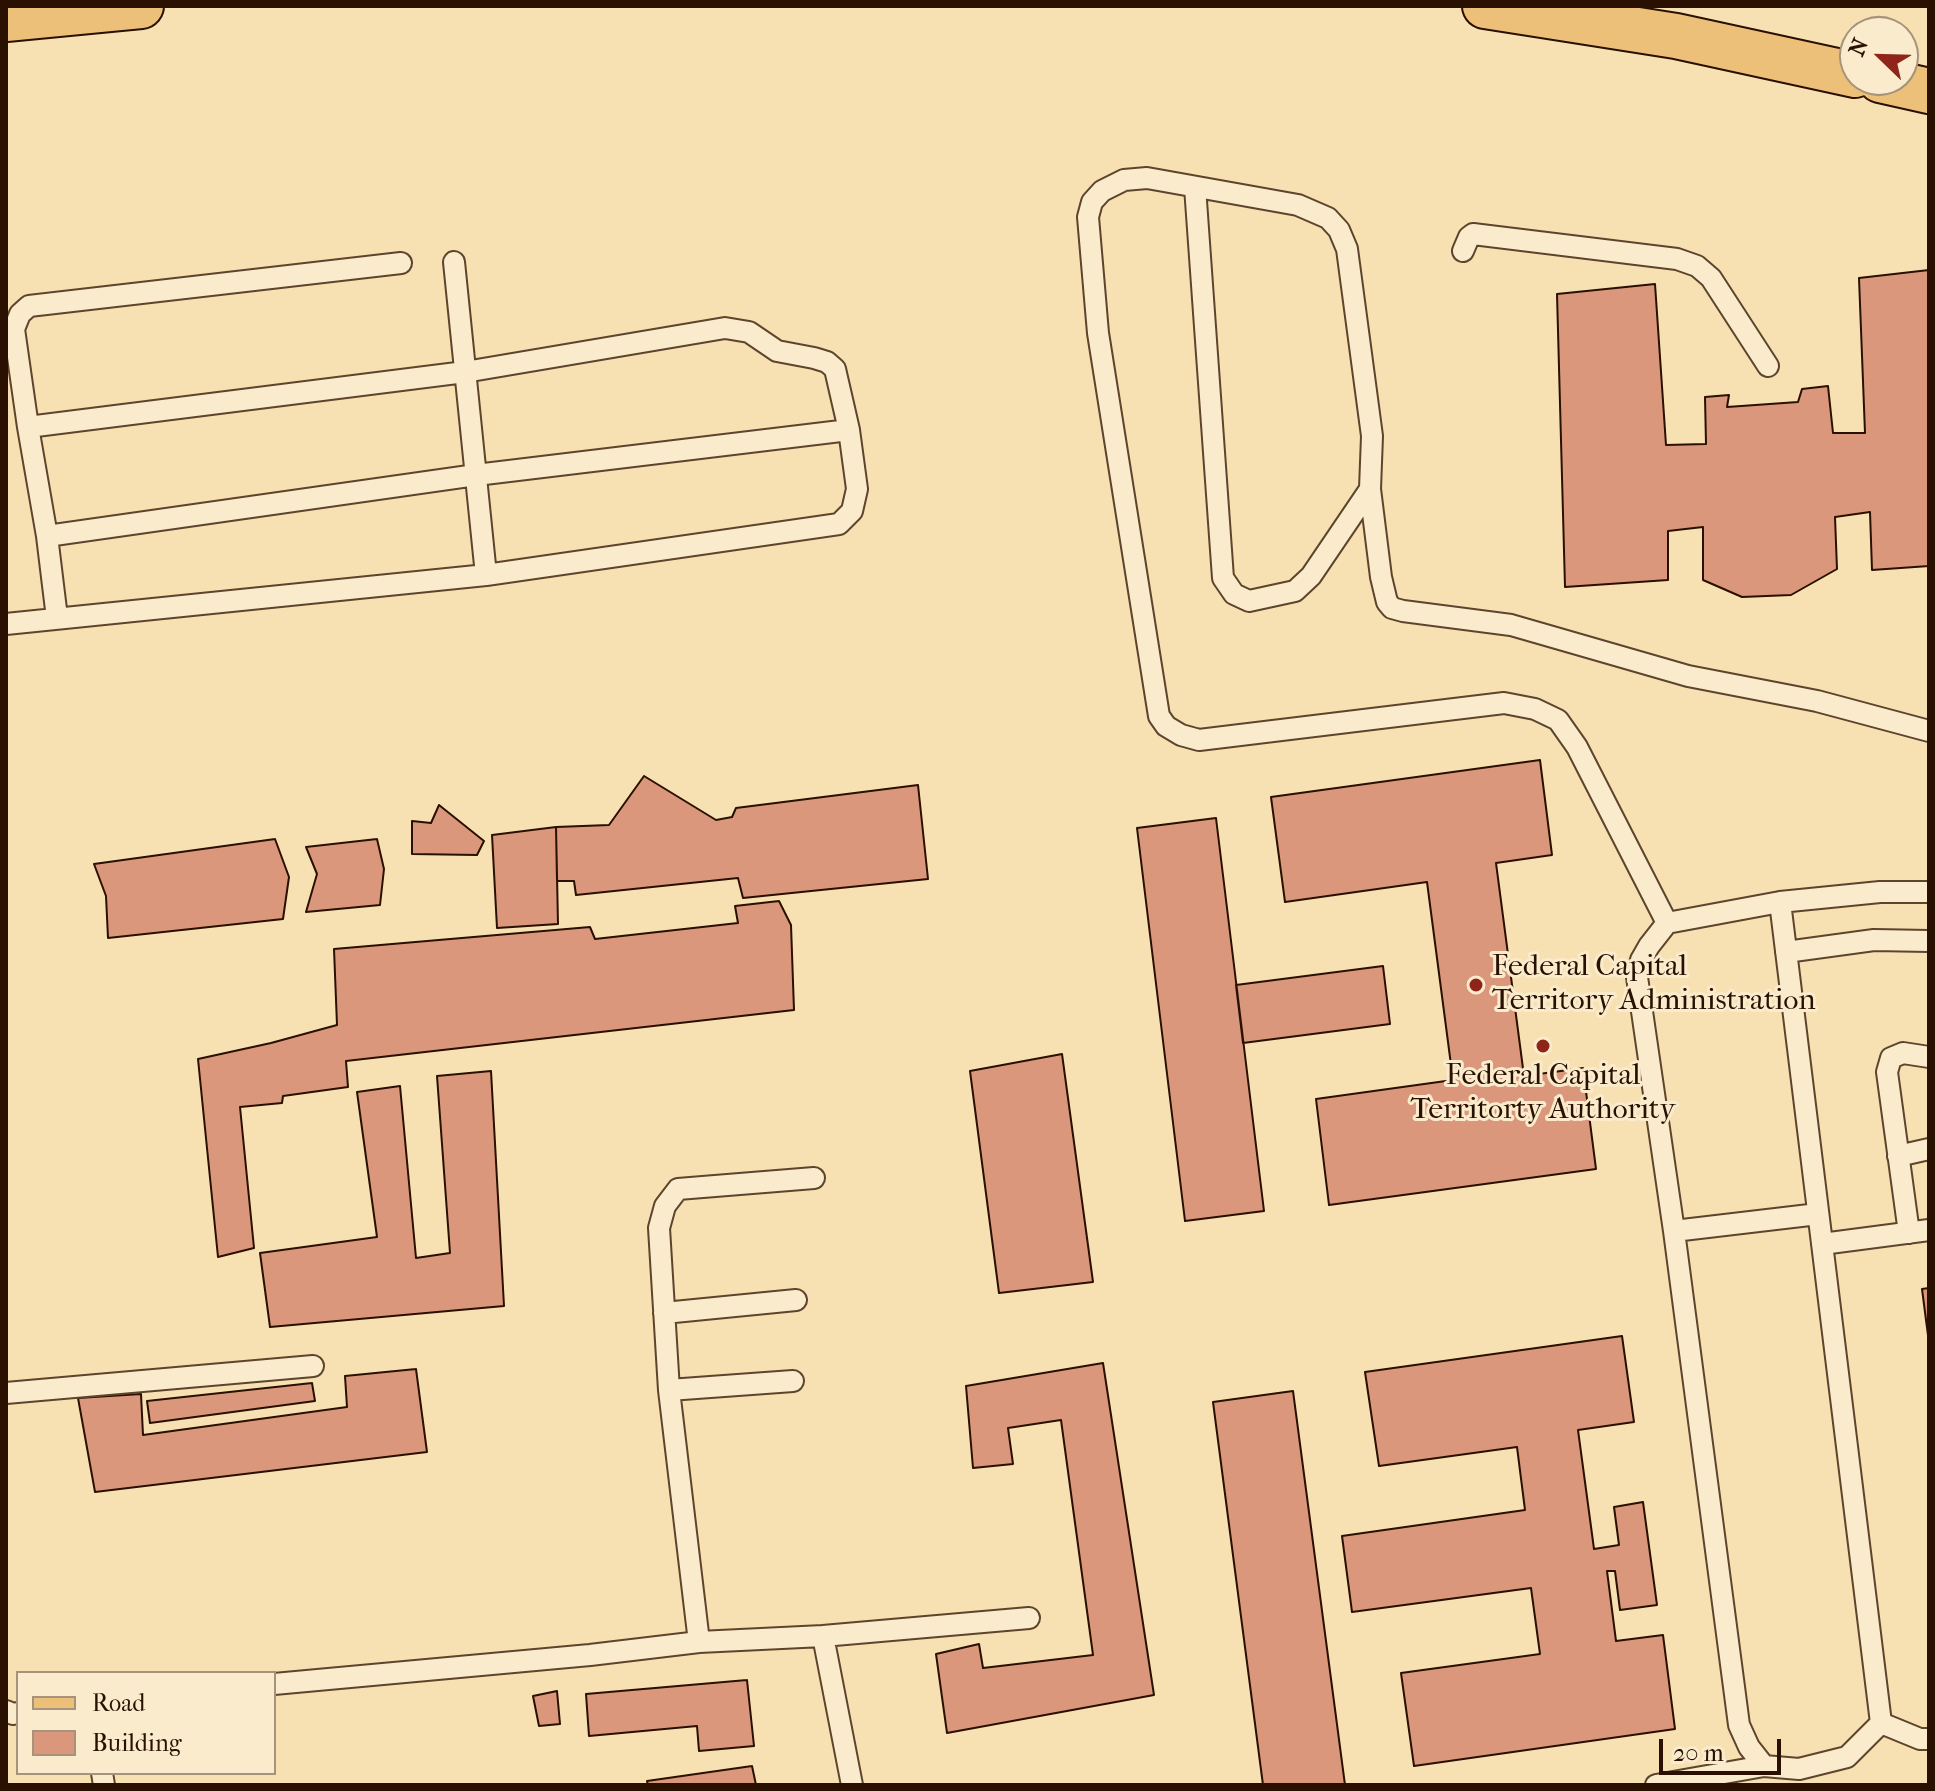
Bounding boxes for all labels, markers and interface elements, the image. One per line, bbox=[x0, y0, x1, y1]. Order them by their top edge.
north arrow bbox=[1839, 16, 1919, 96]
text: N bbox=[1844, 35, 1874, 60]
place label: Federal Capital Territory Administration bbox=[1492, 950, 1816, 1020]
marker: Federal Capital Territory Administration bbox=[1467, 976, 1485, 994]
marker: Federal Capital Territorty Authority bbox=[1534, 1037, 1552, 1055]
place label: Federal Capital Territorty Authority bbox=[1410, 1059, 1676, 1130]
legend bbox=[16, 1671, 276, 1775]
text: Road bbox=[92, 1689, 145, 1717]
scale bar bbox=[1663, 1723, 1785, 1773]
text: Building bbox=[92, 1729, 182, 1757]
text: 20 m bbox=[1673, 1739, 1724, 1767]

